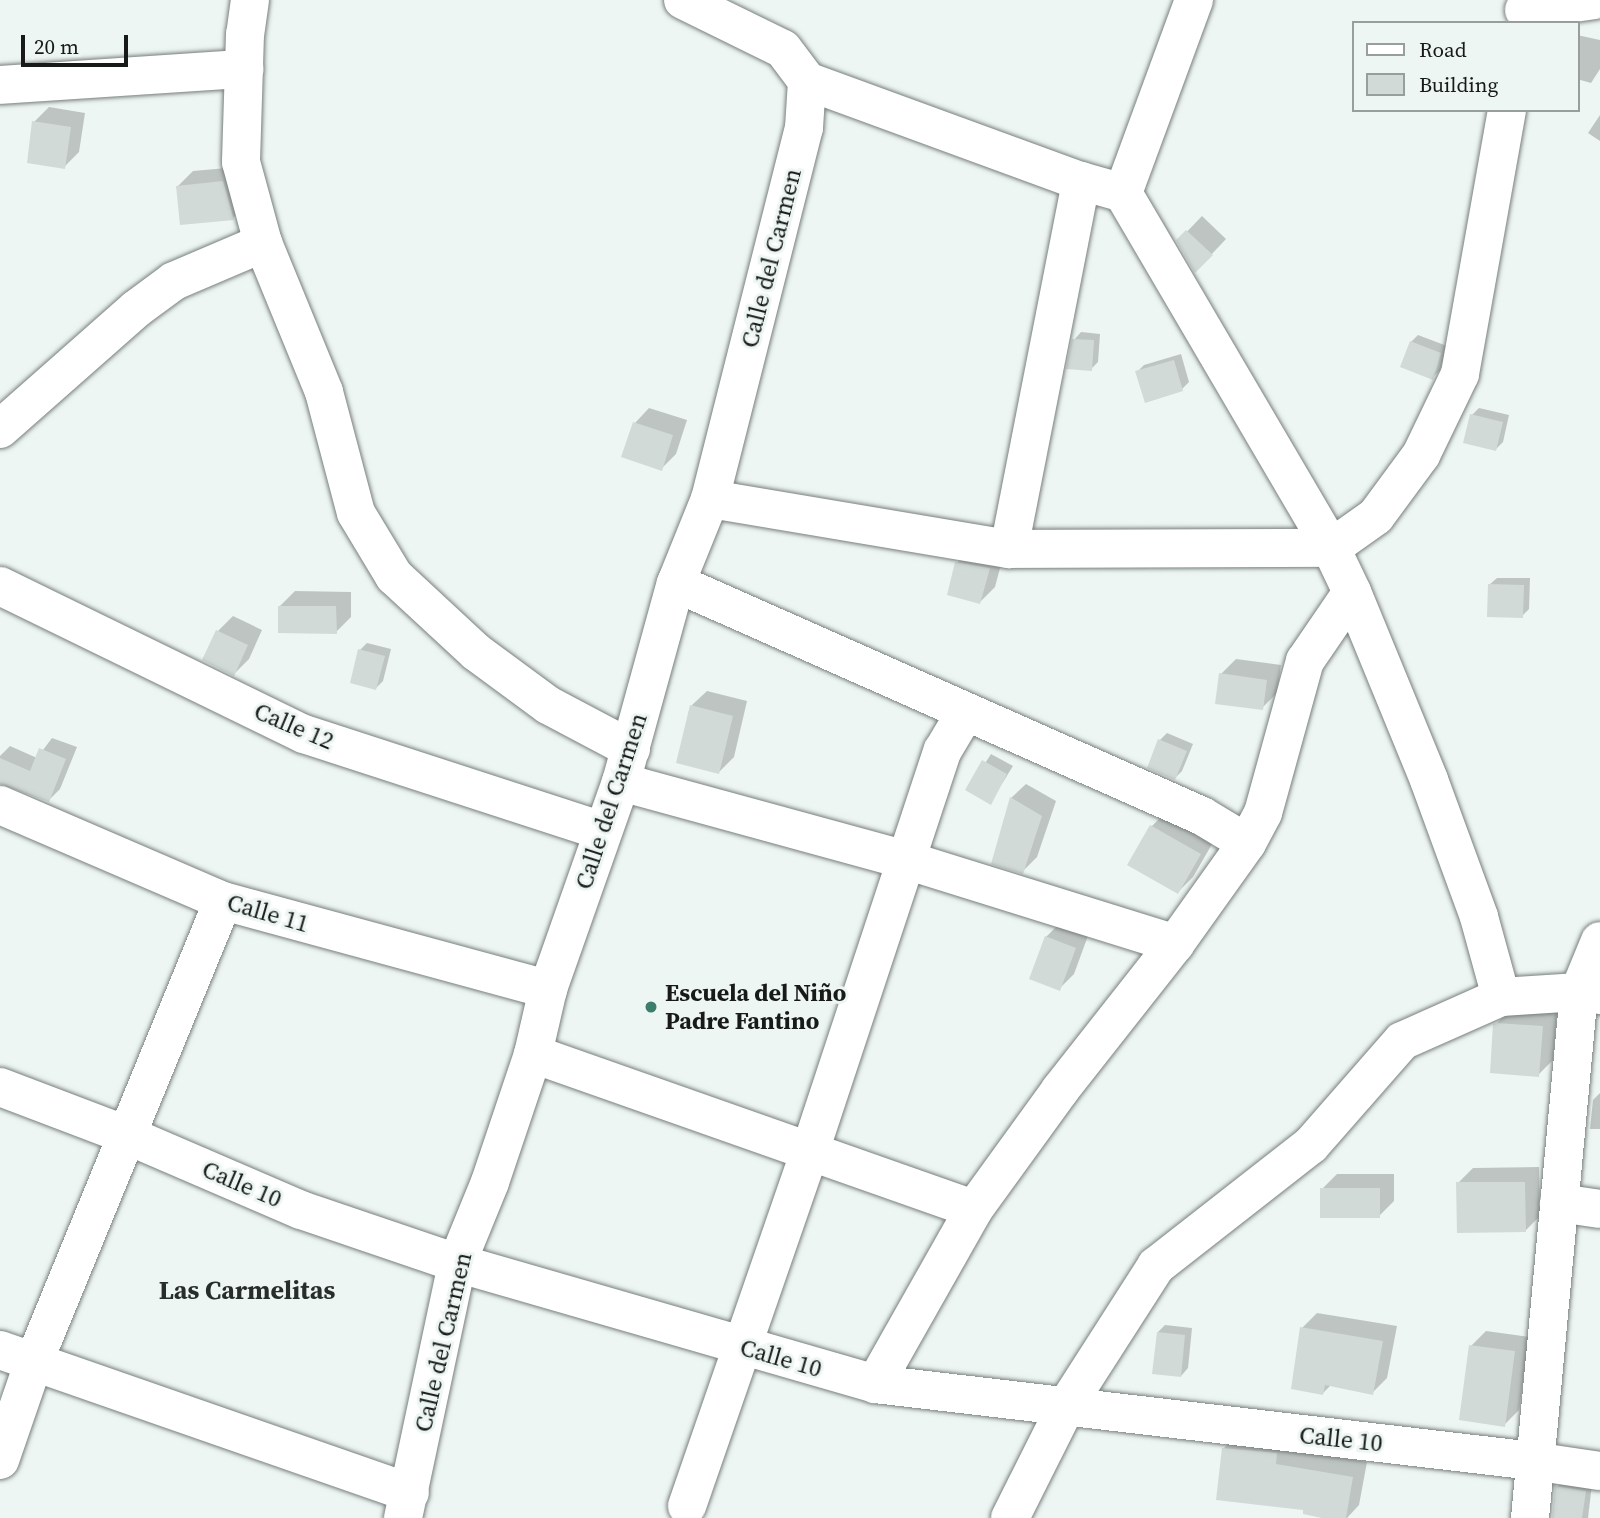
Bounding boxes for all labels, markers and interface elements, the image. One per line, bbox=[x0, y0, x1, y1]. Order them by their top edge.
scale bar bbox=[24, 21, 131, 65]
legend bbox=[1352, 21, 1579, 112]
text: 20 m bbox=[34, 32, 79, 61]
text: Road bbox=[1419, 35, 1467, 64]
text: Building bbox=[1419, 70, 1498, 99]
street label: Calle del Carmen bbox=[735, 165, 807, 351]
street label: Calle 12 bbox=[250, 696, 338, 756]
street label: Calle del Carmen bbox=[569, 709, 653, 893]
street label: Calle 11 bbox=[224, 888, 312, 938]
place label: Escuela del Niño Padre Fantino bbox=[665, 979, 846, 1035]
marker: Escuela del Niño Padre Fantino bbox=[643, 999, 659, 1015]
street label: Calle 10 bbox=[198, 1154, 286, 1214]
street label: Calle del Carmen bbox=[408, 1249, 478, 1435]
district label: Las Carmelitas bbox=[159, 1275, 335, 1307]
street label: Calle 10 bbox=[737, 1333, 825, 1383]
street label: Calle 10 bbox=[1298, 1420, 1384, 1458]

